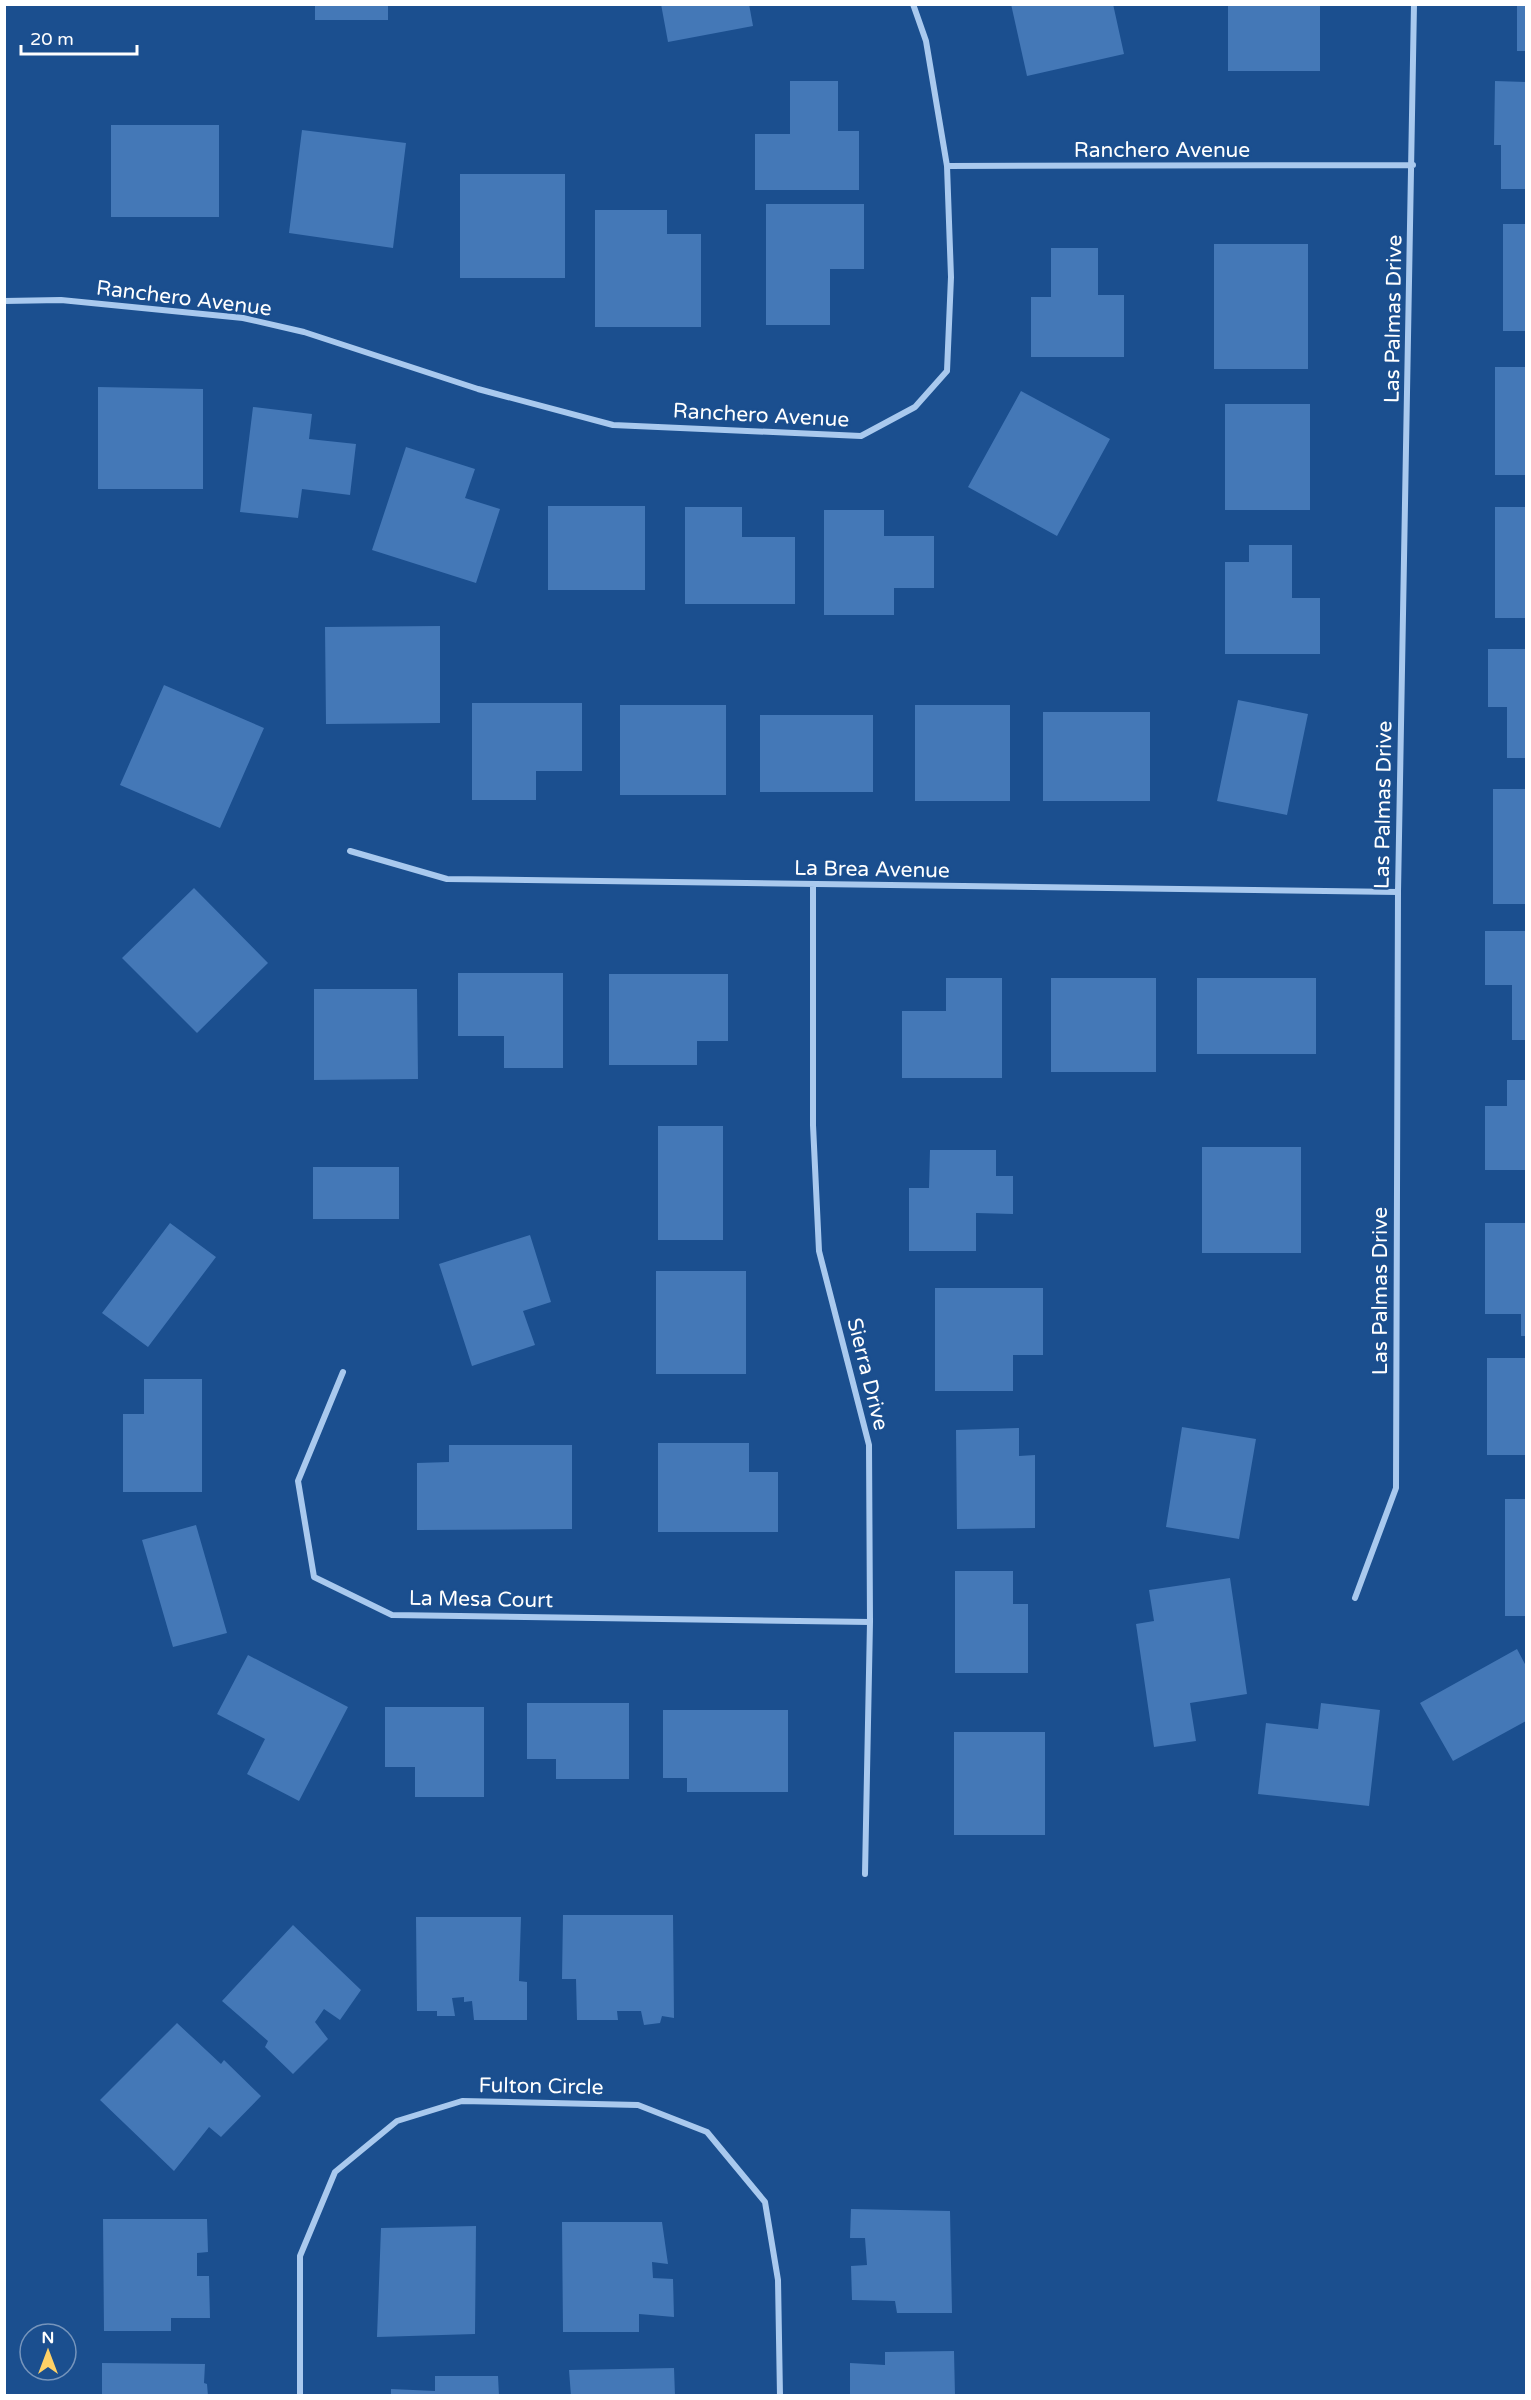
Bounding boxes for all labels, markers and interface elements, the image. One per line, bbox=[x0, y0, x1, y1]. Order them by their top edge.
scale bar bbox=[21, 18, 136, 56]
text: 20 m bbox=[30, 28, 74, 50]
street label: Ranchero Avenue bbox=[1074, 138, 1250, 163]
street label: Las Palmas Drive bbox=[1380, 235, 1407, 403]
street label: Ranchero Avenue bbox=[95, 275, 273, 322]
street label: Ranchero Avenue bbox=[672, 398, 850, 433]
street label: Las Palmas Drive bbox=[1370, 721, 1397, 889]
street label: La Brea Avenue bbox=[794, 856, 950, 883]
street label: Las Palmas Drive bbox=[1368, 1207, 1393, 1375]
street label: Sierra Drive bbox=[841, 1315, 894, 1433]
street label: La Mesa Court bbox=[409, 1586, 553, 1613]
street label: Fulton Circle bbox=[478, 2073, 604, 2100]
north arrow bbox=[18, 2322, 78, 2382]
text: N bbox=[42, 2328, 54, 2348]

